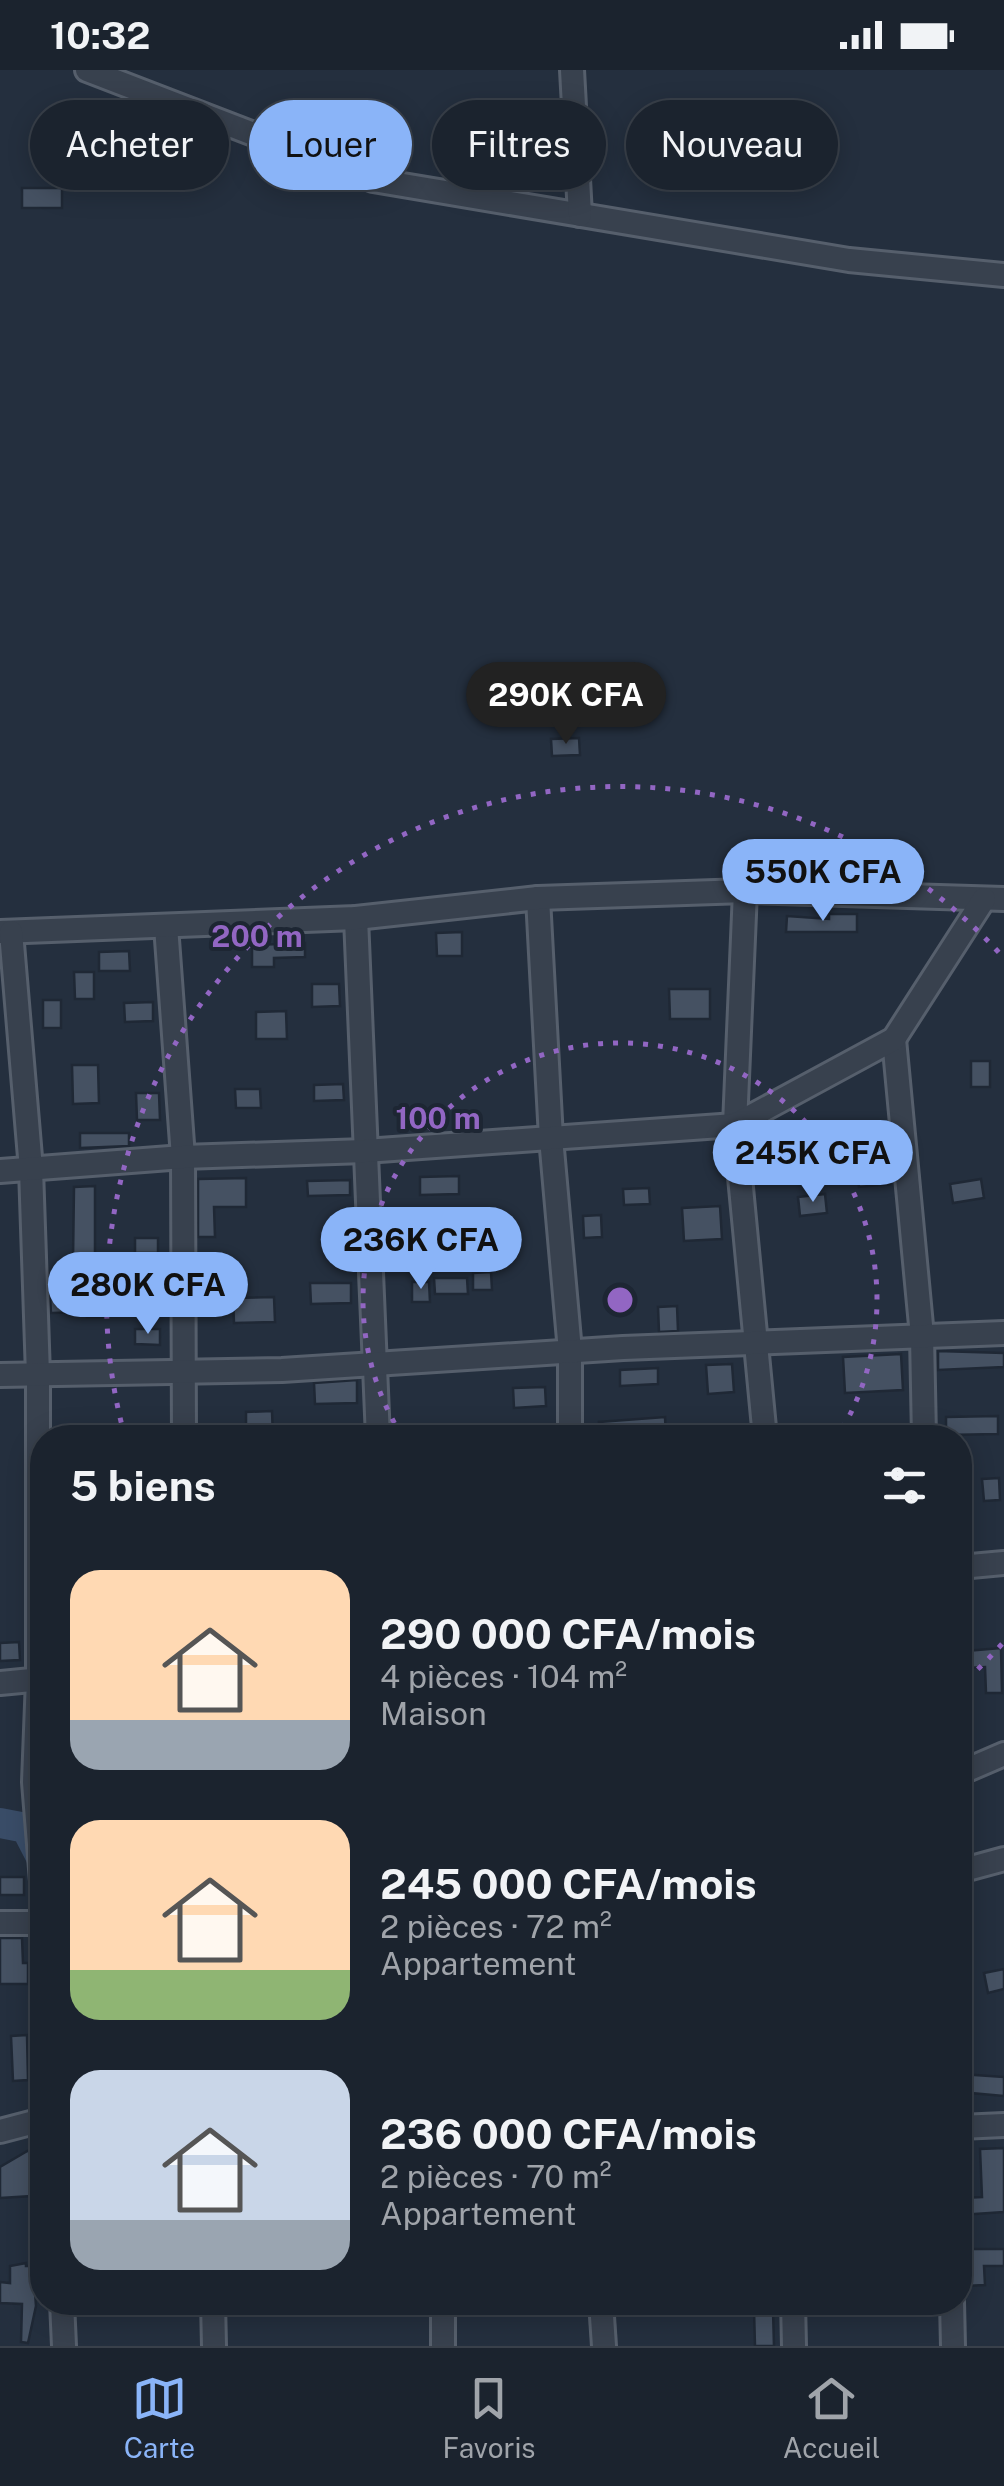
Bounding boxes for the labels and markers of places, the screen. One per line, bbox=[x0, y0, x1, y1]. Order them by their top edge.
pin: 290K CFA bbox=[463, 662, 669, 747]
pin: 550K CFA bbox=[720, 839, 926, 924]
pin: 245K CFA bbox=[710, 1120, 916, 1205]
pin: 236K CFA bbox=[318, 1207, 524, 1292]
pin: 280K CFA bbox=[45, 1252, 251, 1337]
centre of rings bbox=[602, 1282, 638, 1318]

